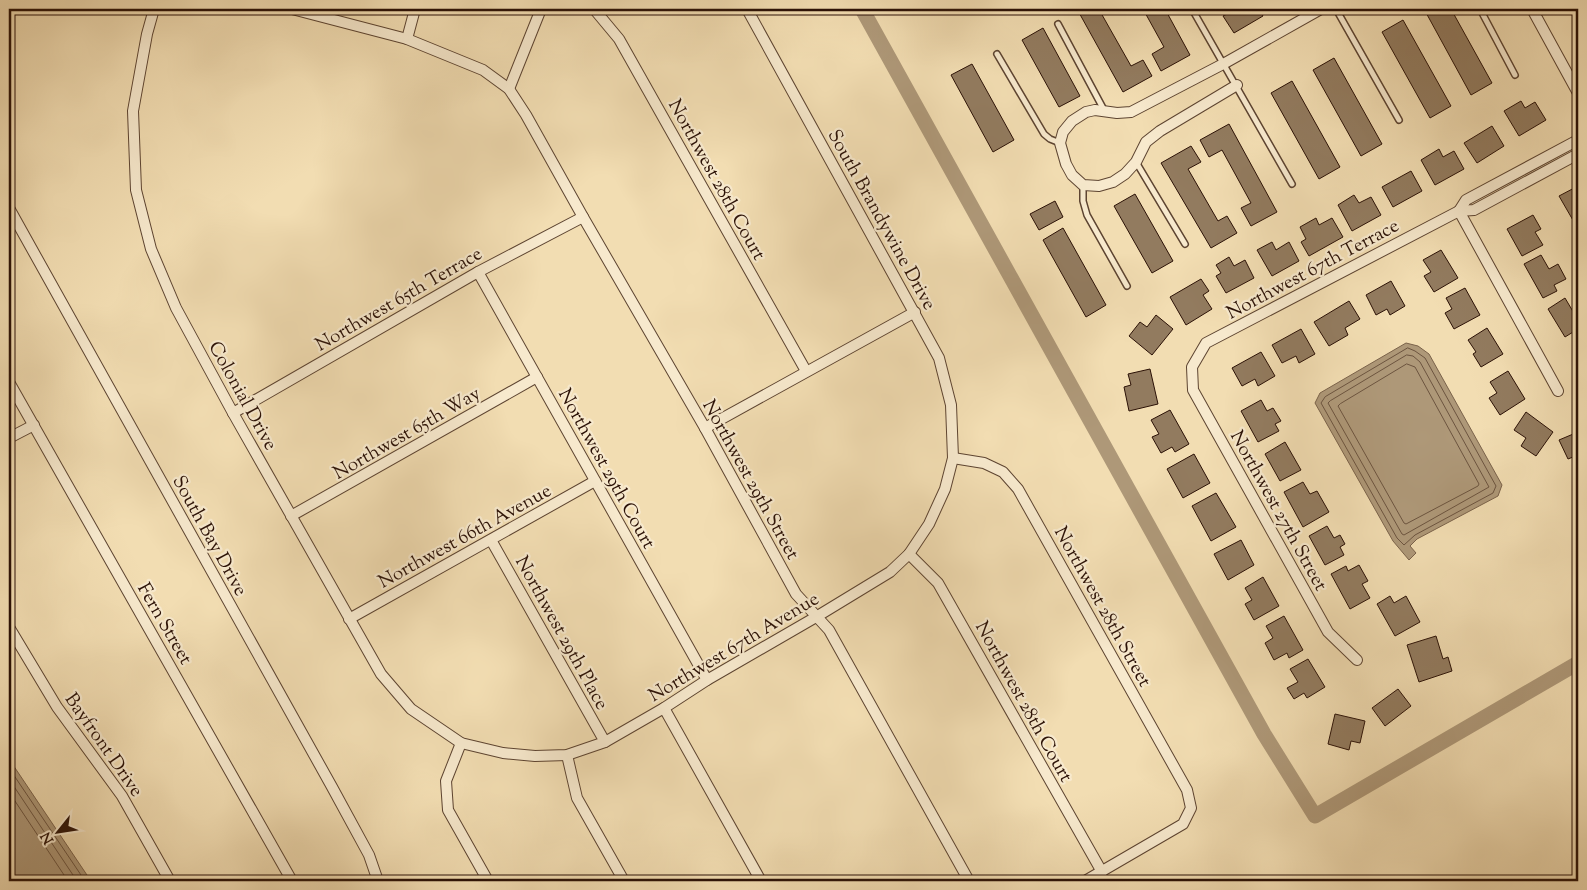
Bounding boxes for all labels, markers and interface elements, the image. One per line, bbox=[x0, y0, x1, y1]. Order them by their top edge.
street label: Northwest 28th Court bbox=[660, 95, 772, 266]
street label: South Brandywine Drive bbox=[820, 125, 942, 315]
street label: Northwest 67th Terrace bbox=[1222, 213, 1404, 327]
street label: Northwest 65th Terrace bbox=[311, 241, 488, 359]
street label: Colonial Drive bbox=[201, 337, 283, 456]
street label: Northwest 65th Way bbox=[329, 381, 486, 487]
street label: Northwest 29th Court bbox=[550, 384, 661, 555]
street label: Northwest 29th Street bbox=[695, 395, 805, 566]
street label: Northwest 27th Street bbox=[1222, 426, 1333, 597]
street label: South Bay Drive bbox=[165, 471, 253, 602]
street label: Northwest 66th Avenue bbox=[374, 478, 557, 596]
street label: Northwest 28th Street bbox=[1046, 522, 1157, 693]
street label: Northwest 29th Place bbox=[507, 551, 614, 715]
street label: Fern Street bbox=[130, 578, 198, 671]
street label: Northwest 67th Avenue bbox=[644, 586, 825, 710]
street label: Northwest 28th Court bbox=[967, 617, 1079, 788]
street label: Bayfront Drive bbox=[57, 688, 149, 803]
north arrow bbox=[32, 808, 82, 858]
text: N bbox=[37, 828, 60, 847]

